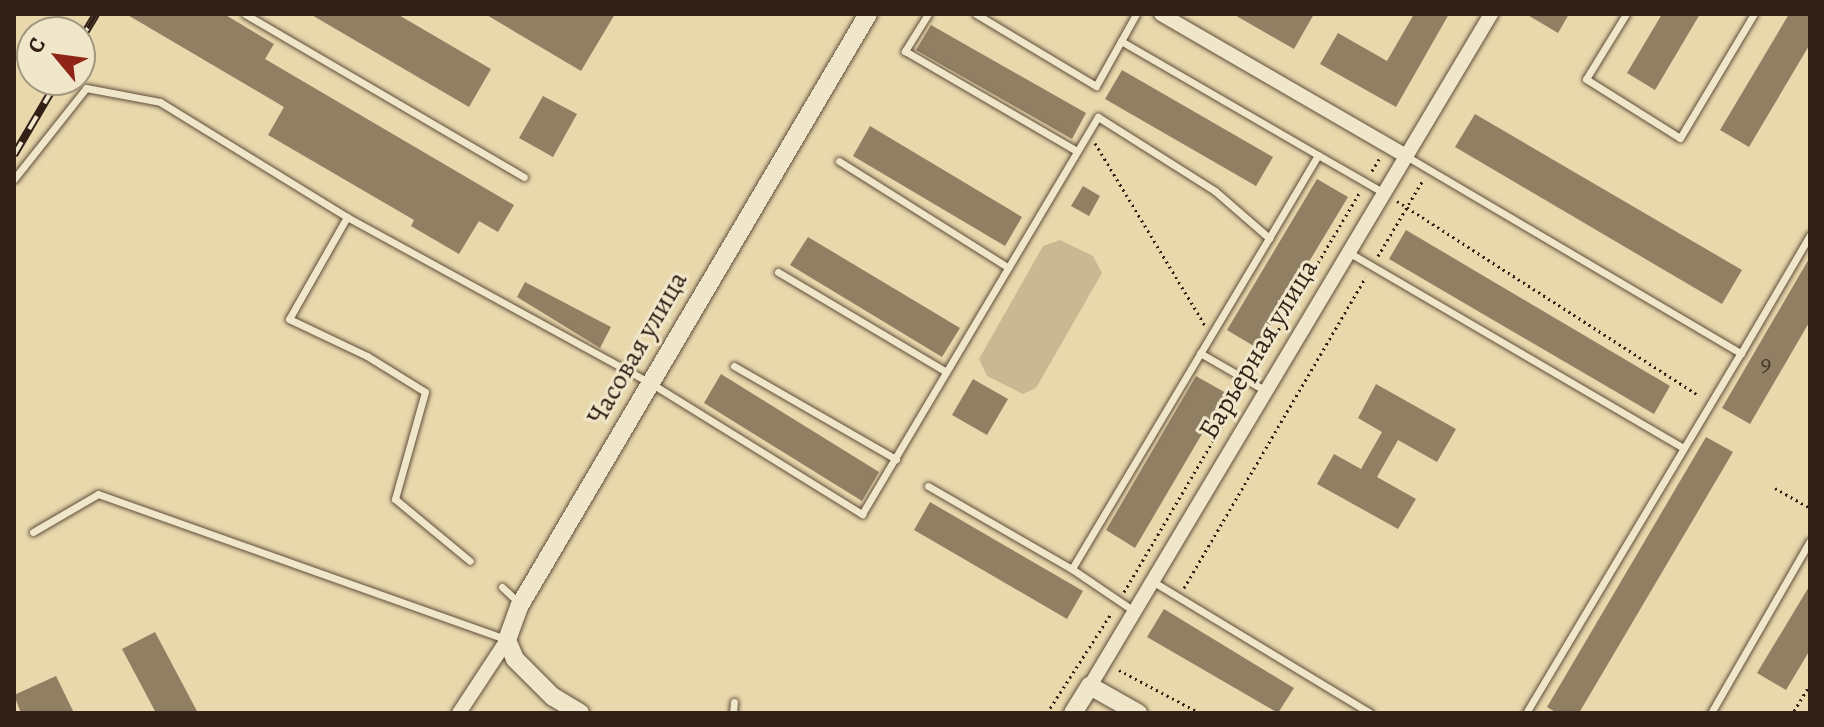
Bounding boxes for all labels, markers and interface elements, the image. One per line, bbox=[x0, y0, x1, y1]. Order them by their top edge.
north arrow bbox=[16, 16, 96, 96]
text: С bbox=[20, 32, 53, 59]
street label: Барьерная улица bbox=[1191, 253, 1325, 445]
street label: Часовая улица bbox=[580, 265, 694, 431]
house number: 9 bbox=[1761, 350, 1771, 378]

